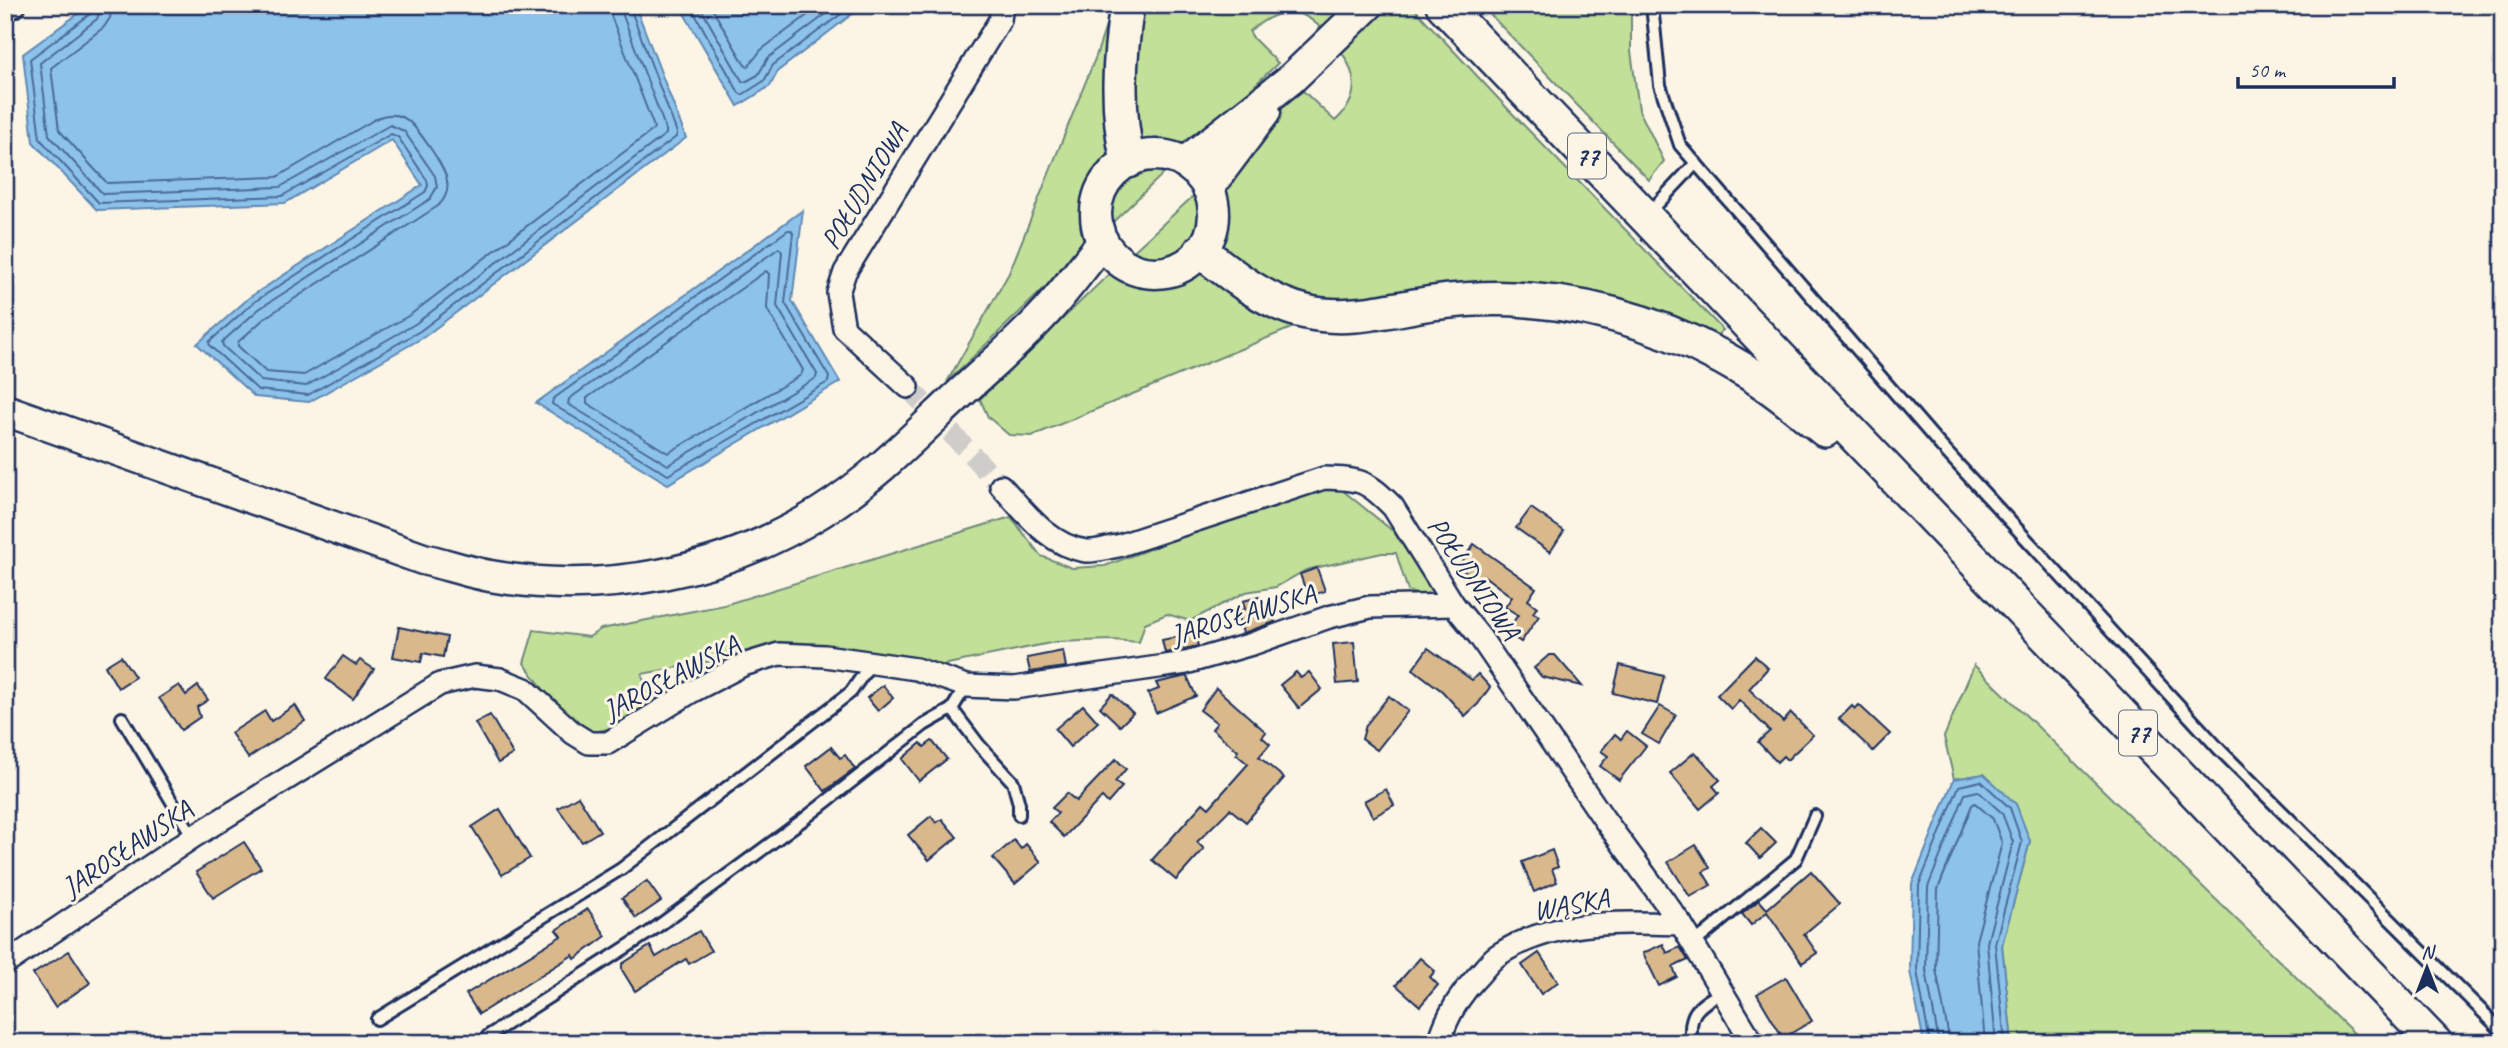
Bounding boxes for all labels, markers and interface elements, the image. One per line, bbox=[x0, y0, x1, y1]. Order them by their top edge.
scale bar bbox=[2238, 46, 2394, 90]
text: 50 m bbox=[2249, 57, 2287, 83]
street label: POŁUDNIOWA bbox=[813, 115, 916, 255]
road number: 77 bbox=[1568, 134, 1606, 178]
street label: POŁUDNIOWA bbox=[1420, 510, 1529, 648]
street label: JAROSŁAWSKA bbox=[1165, 575, 1320, 653]
street label: JAROSŁAWSKA bbox=[595, 626, 746, 728]
road number: 77 bbox=[2119, 710, 2157, 755]
street label: JAROSŁAWSKA bbox=[54, 791, 200, 905]
street label: WĄSKA bbox=[1531, 880, 1613, 928]
north arrow bbox=[2392, 932, 2462, 1002]
text: N bbox=[2421, 940, 2436, 964]

